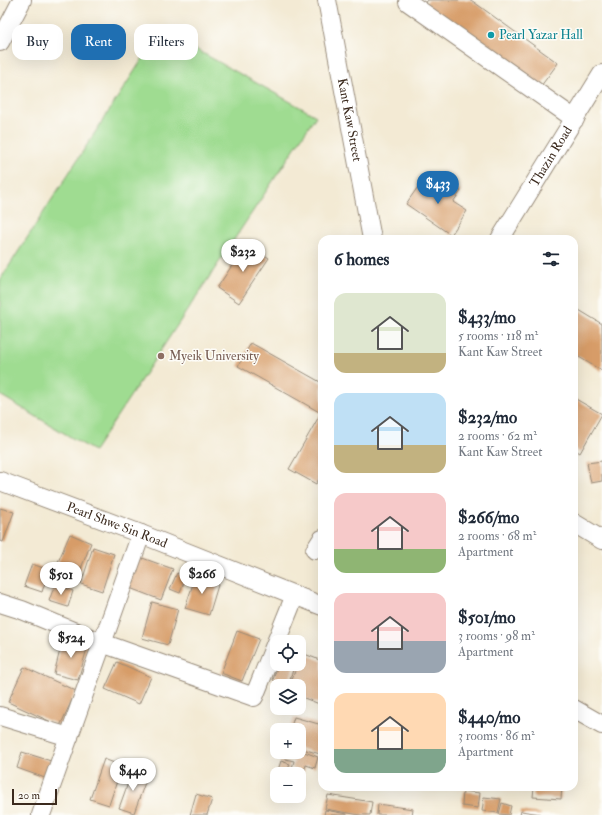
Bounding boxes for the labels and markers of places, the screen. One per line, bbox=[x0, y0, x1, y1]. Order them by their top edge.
place label: Pearl Yazar Hall bbox=[499, 27, 584, 43]
marker: Pearl Yazar Hall bbox=[486, 30, 496, 40]
pin: $433 bbox=[414, 171, 462, 205]
pin: $232 bbox=[219, 239, 267, 273]
place label: Myeik University bbox=[169, 348, 259, 365]
marker: Myeik University bbox=[156, 351, 166, 361]
pin: $266 bbox=[178, 561, 226, 595]
pin: $501 bbox=[37, 562, 85, 596]
pin: $524 bbox=[47, 625, 95, 659]
pin: $440 bbox=[109, 758, 157, 792]

